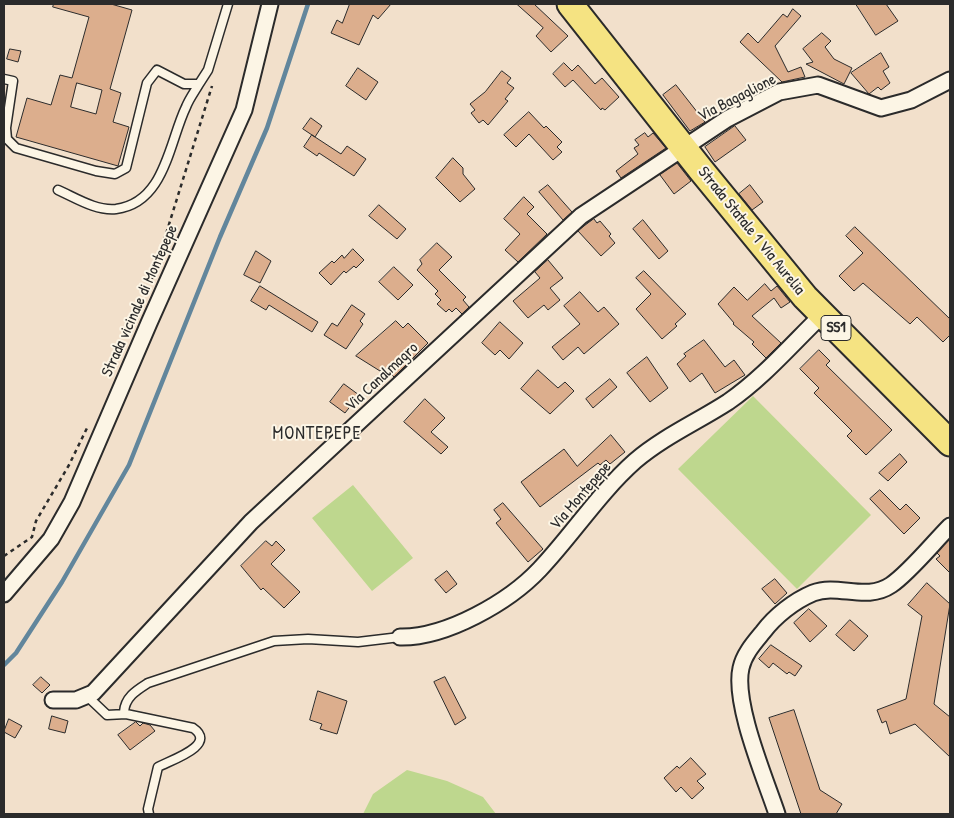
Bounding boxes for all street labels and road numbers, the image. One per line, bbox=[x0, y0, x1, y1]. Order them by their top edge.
street label: Via Bagaglione bbox=[695, 70, 779, 126]
street label: Strada Statale 1 Via Aurelia bbox=[693, 163, 809, 299]
street label: Strada vicinale di Montepepe bbox=[98, 222, 182, 380]
road number: SS1 bbox=[821, 316, 851, 340]
street label: Via Canalmagro bbox=[342, 339, 422, 415]
street label: Via Montepepe bbox=[546, 458, 616, 534]

